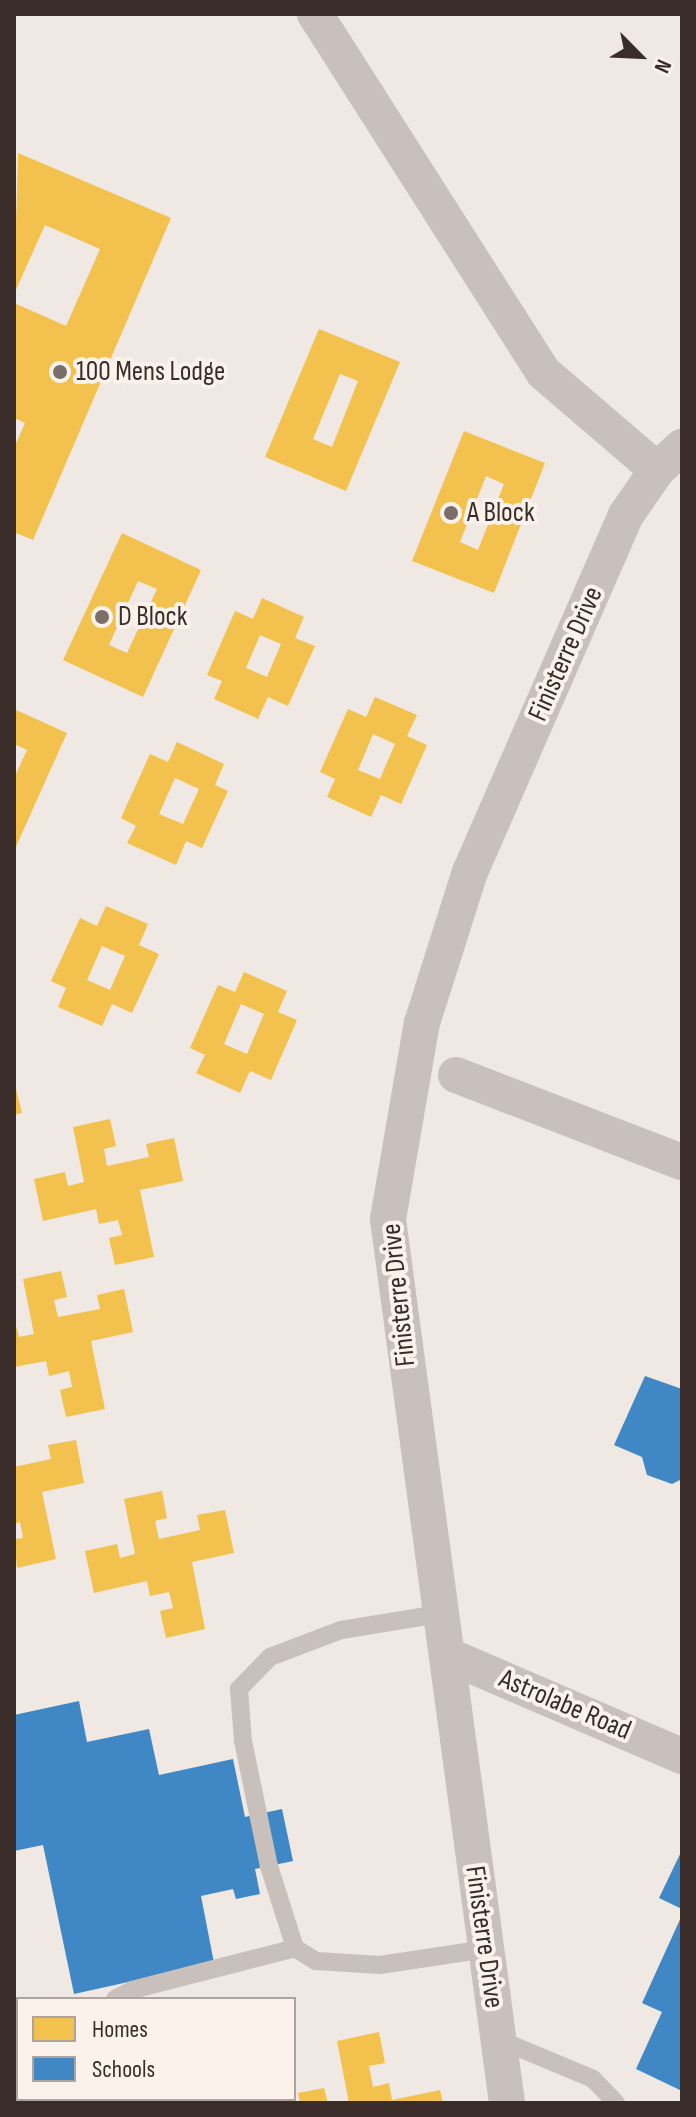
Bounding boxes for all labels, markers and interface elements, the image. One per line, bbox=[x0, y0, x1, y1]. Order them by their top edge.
north arrow bbox=[600, 16, 680, 96]
text: N bbox=[648, 55, 677, 77]
place label: 100 Mens Lodge bbox=[76, 355, 225, 389]
marker: 100 Mens Lodge bbox=[51, 363, 69, 381]
place label: A Block bbox=[467, 496, 535, 530]
marker: A Block bbox=[442, 504, 460, 522]
street label: Finisterre Drive bbox=[522, 582, 610, 726]
place label: D Block bbox=[118, 600, 187, 634]
marker: D Block bbox=[93, 608, 111, 626]
street label: Finisterre Drive bbox=[375, 1222, 423, 1368]
street label: Astrolabe Road bbox=[494, 1662, 636, 1748]
street label: Finisterre Drive bbox=[457, 1864, 511, 2010]
legend bbox=[16, 1997, 296, 2101]
text: Homes bbox=[92, 2015, 148, 2044]
text: Schools bbox=[92, 2055, 155, 2084]

